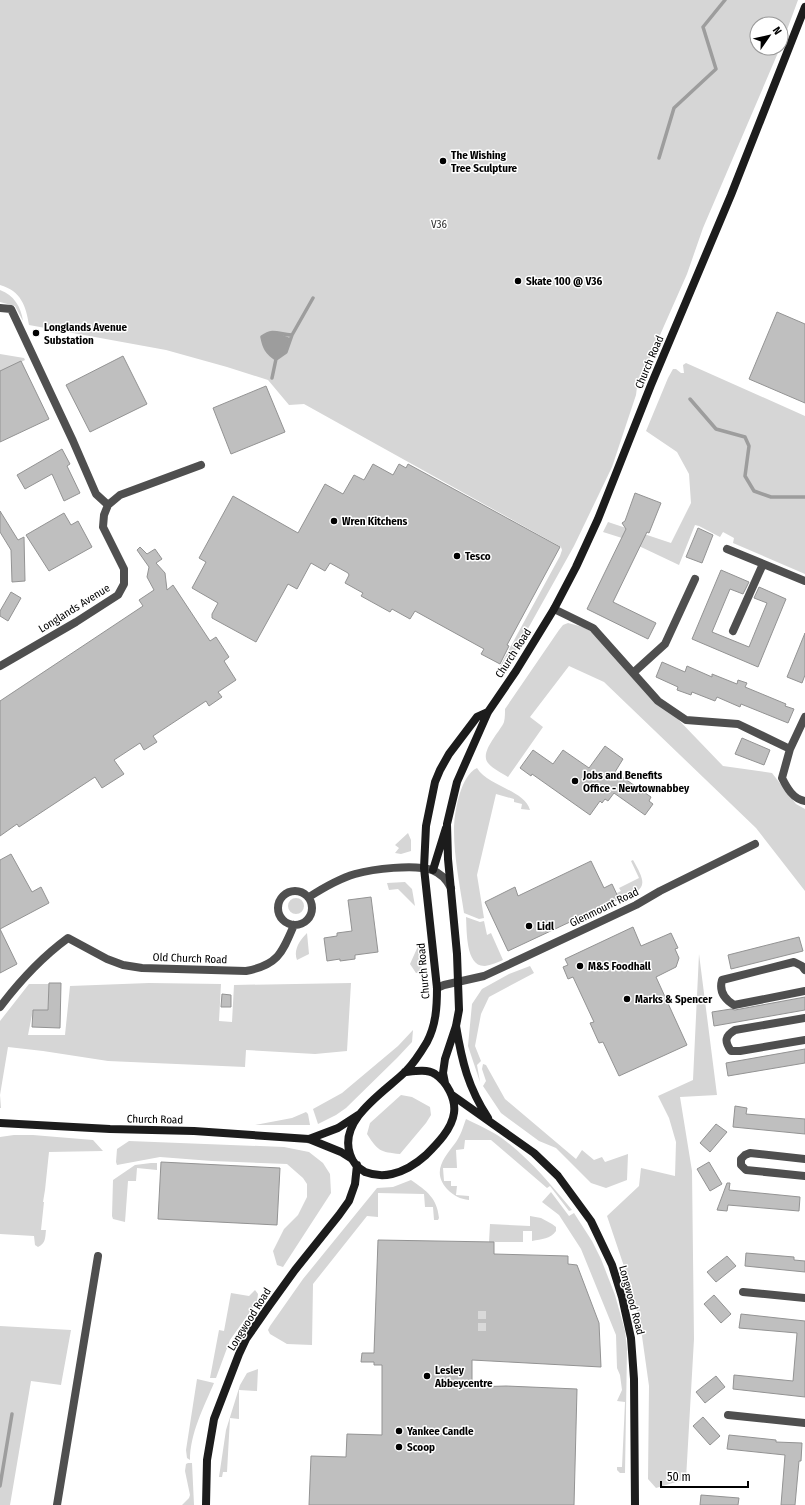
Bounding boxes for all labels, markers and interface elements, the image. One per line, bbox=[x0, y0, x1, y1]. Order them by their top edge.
north arrow bbox=[749, 16, 789, 56]
text: N bbox=[770, 24, 784, 37]
place label: The Wishing Tree Sculpture bbox=[451, 149, 518, 175]
marker: The Wishing Tree Sculpture bbox=[438, 156, 448, 166]
park label: V36 bbox=[431, 218, 448, 231]
place label: Skate 100 @ V36 bbox=[526, 275, 603, 288]
marker: Skate 100 @ V36 bbox=[513, 276, 523, 286]
place label: Longlands Avenue Substation bbox=[44, 321, 127, 347]
marker: Longlands Avenue Substation bbox=[31, 328, 41, 338]
street label: Church Road bbox=[632, 334, 666, 391]
place label: Wren Kitchens bbox=[342, 515, 408, 528]
marker: Wren Kitchens bbox=[329, 516, 339, 526]
place label: Tesco bbox=[465, 550, 491, 563]
marker: Tesco bbox=[452, 551, 462, 561]
street label: Longlands Avenue bbox=[36, 581, 112, 636]
street label: Church Road bbox=[493, 626, 534, 680]
place label: Jobs and Benefits Office - Newtownabbey bbox=[582, 769, 690, 795]
marker: Jobs and Benefits Office - Newtownabbey bbox=[570, 776, 580, 786]
street label: Glenmount Road bbox=[568, 885, 641, 930]
place label: Lidl bbox=[537, 920, 555, 933]
marker: Lidl bbox=[524, 921, 534, 931]
street label: Church Road bbox=[415, 942, 432, 1000]
street label: Old Church Road bbox=[152, 951, 228, 966]
place label: M&S Foodhall bbox=[588, 960, 652, 973]
marker: M&S Foodhall bbox=[575, 961, 585, 971]
place label: Marks & Spencer bbox=[635, 993, 713, 1006]
marker: Marks & Spencer bbox=[622, 994, 632, 1004]
street label: Church Road bbox=[127, 1113, 183, 1126]
street label: Longwood Road bbox=[616, 1264, 647, 1336]
street label: Longwood Road bbox=[225, 1286, 274, 1353]
place label: Lesley Abbeycentre bbox=[434, 1364, 493, 1390]
marker: Lesley Abbeycentre bbox=[422, 1371, 432, 1381]
place label: Yankee Candle bbox=[406, 1425, 474, 1438]
marker: Yankee Candle bbox=[394, 1426, 404, 1436]
place label: Scoop bbox=[407, 1441, 435, 1454]
marker: Scoop bbox=[394, 1442, 404, 1452]
scale bar bbox=[661, 1463, 748, 1489]
text: 50 m bbox=[667, 1470, 691, 1484]

